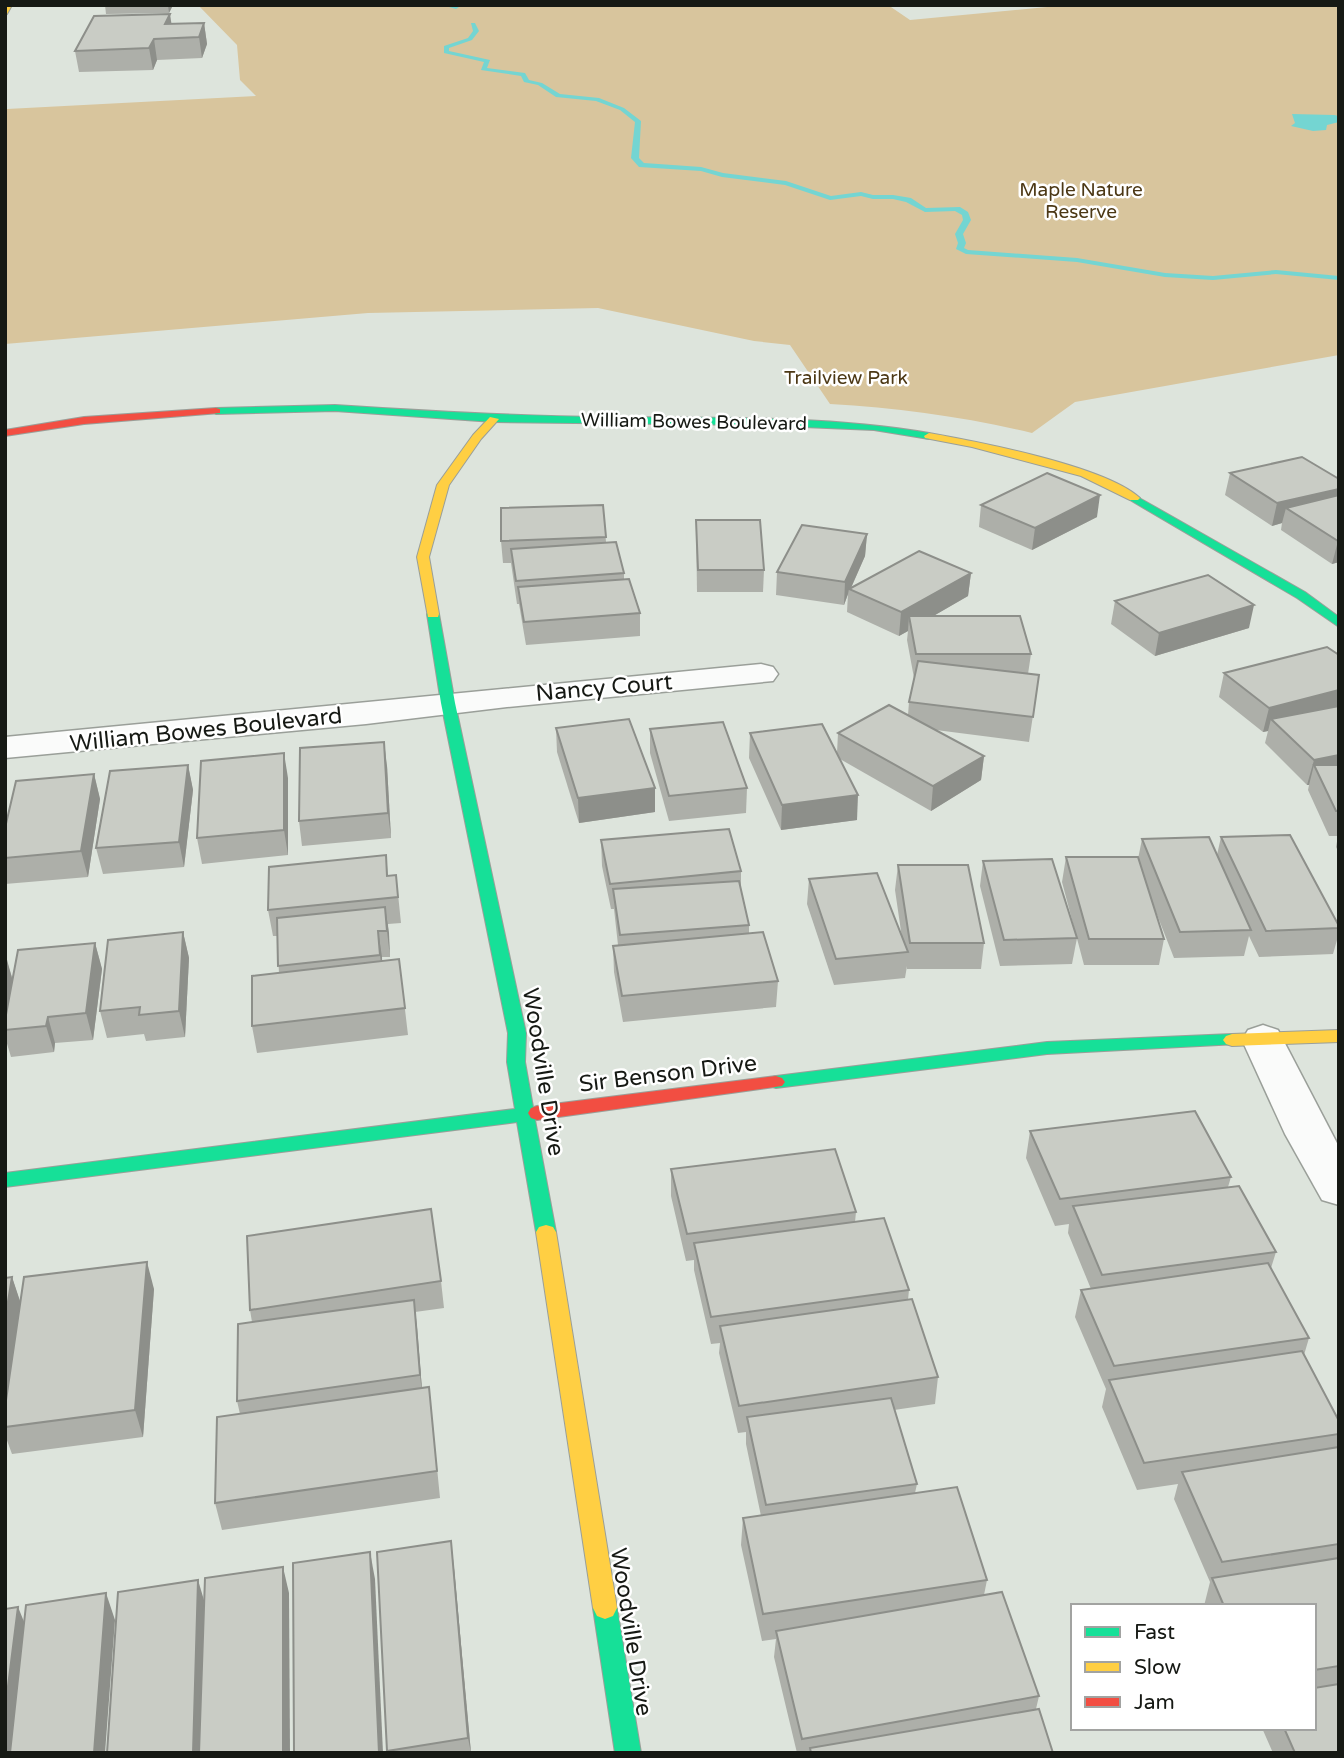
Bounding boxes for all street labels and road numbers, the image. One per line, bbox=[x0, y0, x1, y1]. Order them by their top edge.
street label: William Bowes Boulevard bbox=[581, 409, 807, 435]
street label: Nancy Court bbox=[534, 668, 674, 708]
street label: William Bowes Boulevard bbox=[68, 702, 344, 758]
street label: Woodville Drive bbox=[516, 986, 570, 1158]
street label: Sir Benson Drive bbox=[577, 1049, 759, 1099]
street label: Woodville Drive bbox=[604, 1546, 658, 1718]

